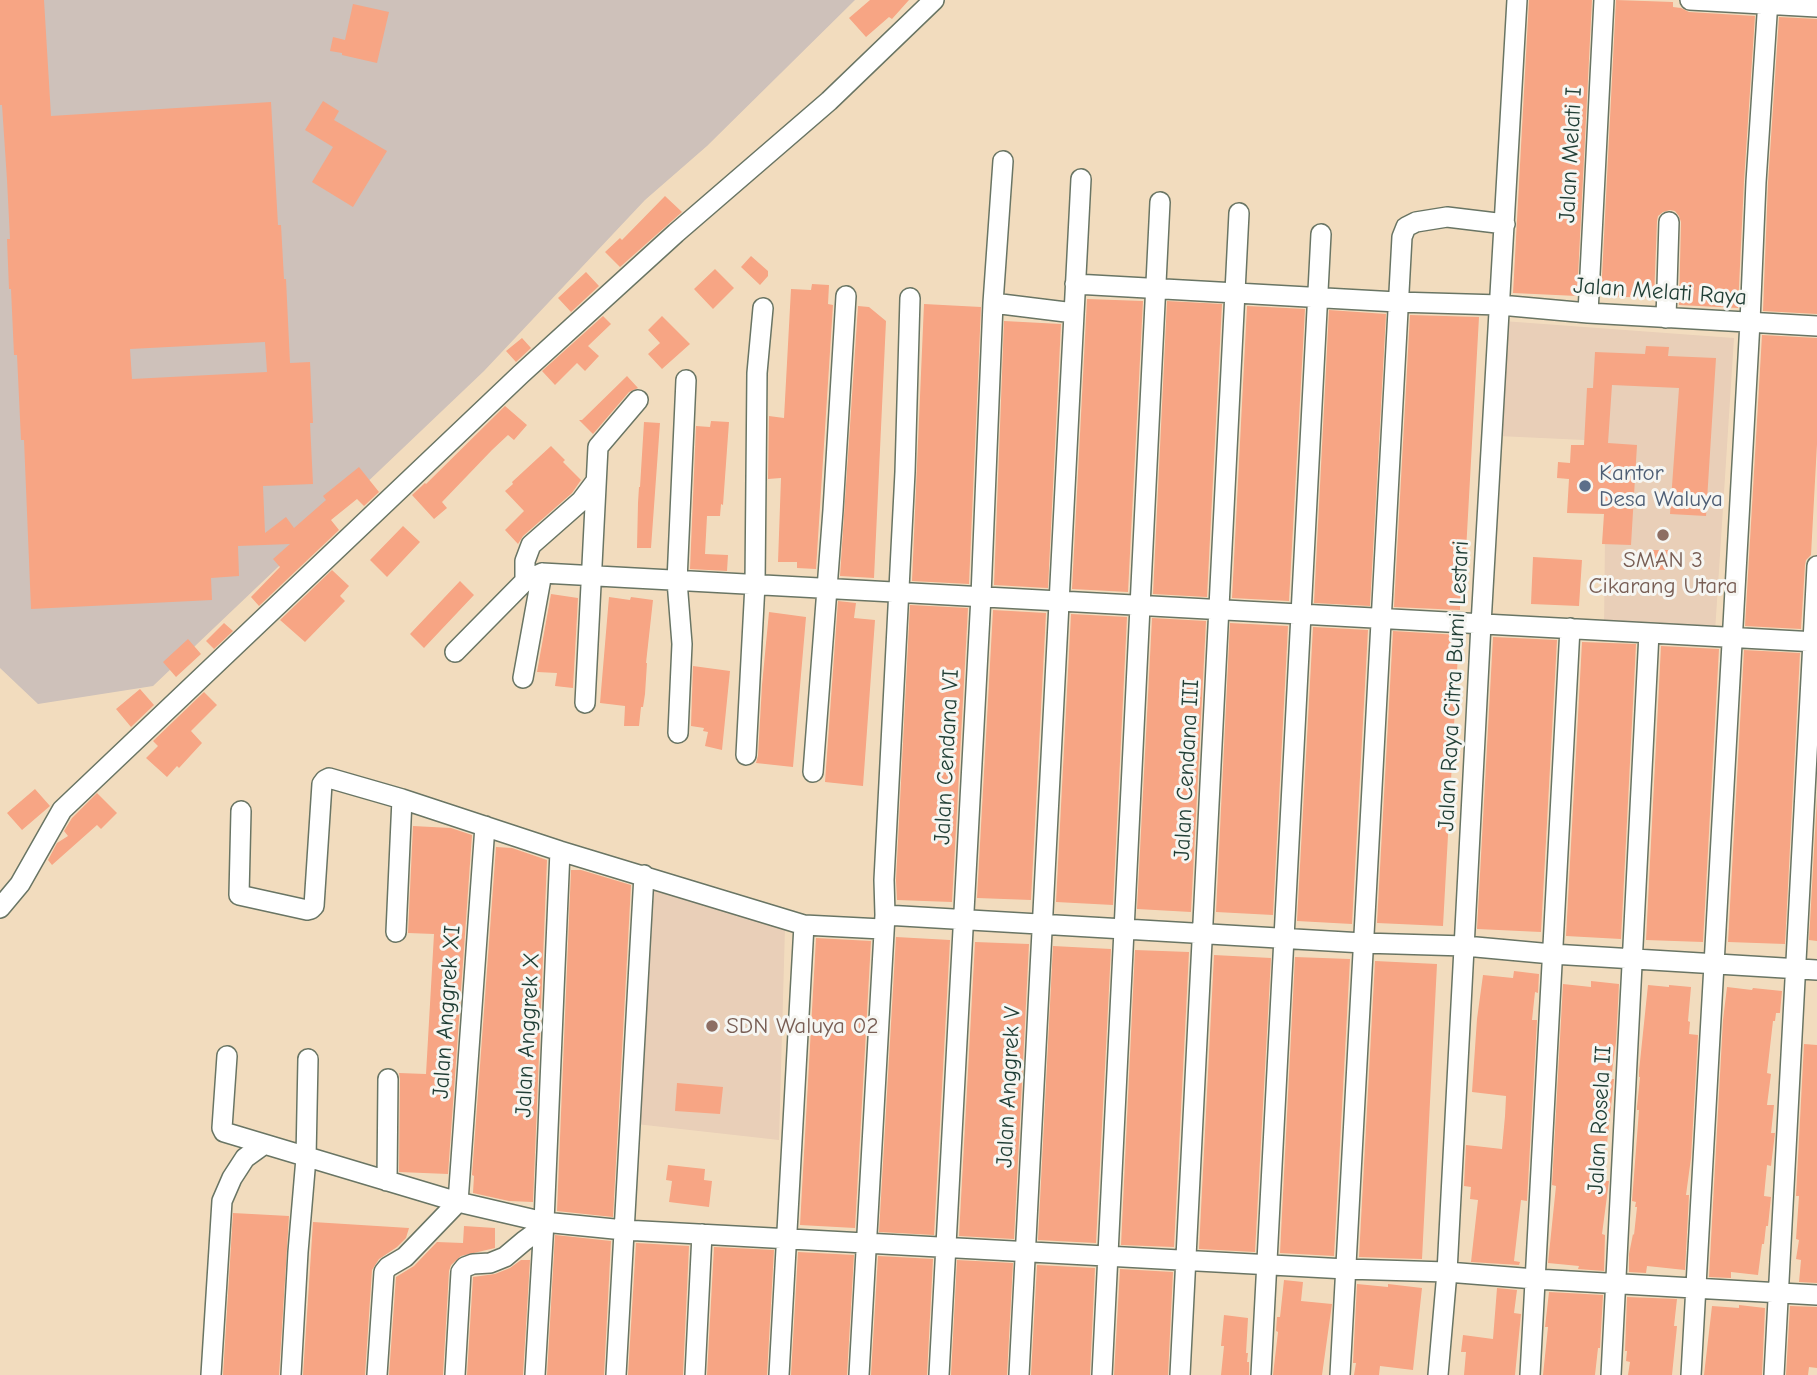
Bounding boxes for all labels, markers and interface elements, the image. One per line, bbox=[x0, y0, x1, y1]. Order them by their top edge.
street label: Jalan Melati I bbox=[1554, 86, 1588, 224]
street label: Jalan Melati Raya bbox=[1572, 272, 1748, 312]
place label: Kantor Desa Waluya bbox=[1599, 459, 1723, 513]
marker: Kantor Desa Waluya bbox=[1577, 478, 1593, 494]
marker: SMAN 3 Cikarang Utara bbox=[1655, 527, 1671, 543]
street label: Jalan Raya Citra Bumi Lestari bbox=[1433, 540, 1475, 832]
place label: SMAN 3 Cikarang Utara bbox=[1588, 546, 1738, 600]
street label: Jalan Cendana VI bbox=[929, 669, 965, 845]
street label: Jalan Cendana III bbox=[1168, 679, 1206, 861]
street label: Jalan Anggrek XI bbox=[427, 924, 467, 1100]
street label: Jalan Anggrek X bbox=[510, 952, 546, 1118]
street label: Jalan Anggrek V bbox=[991, 1006, 1027, 1168]
place label: SDN Waluya 02 bbox=[726, 1012, 879, 1040]
marker: SDN Waluya 02 bbox=[704, 1018, 720, 1034]
street label: Jalan Rosela II bbox=[1582, 1045, 1618, 1195]

